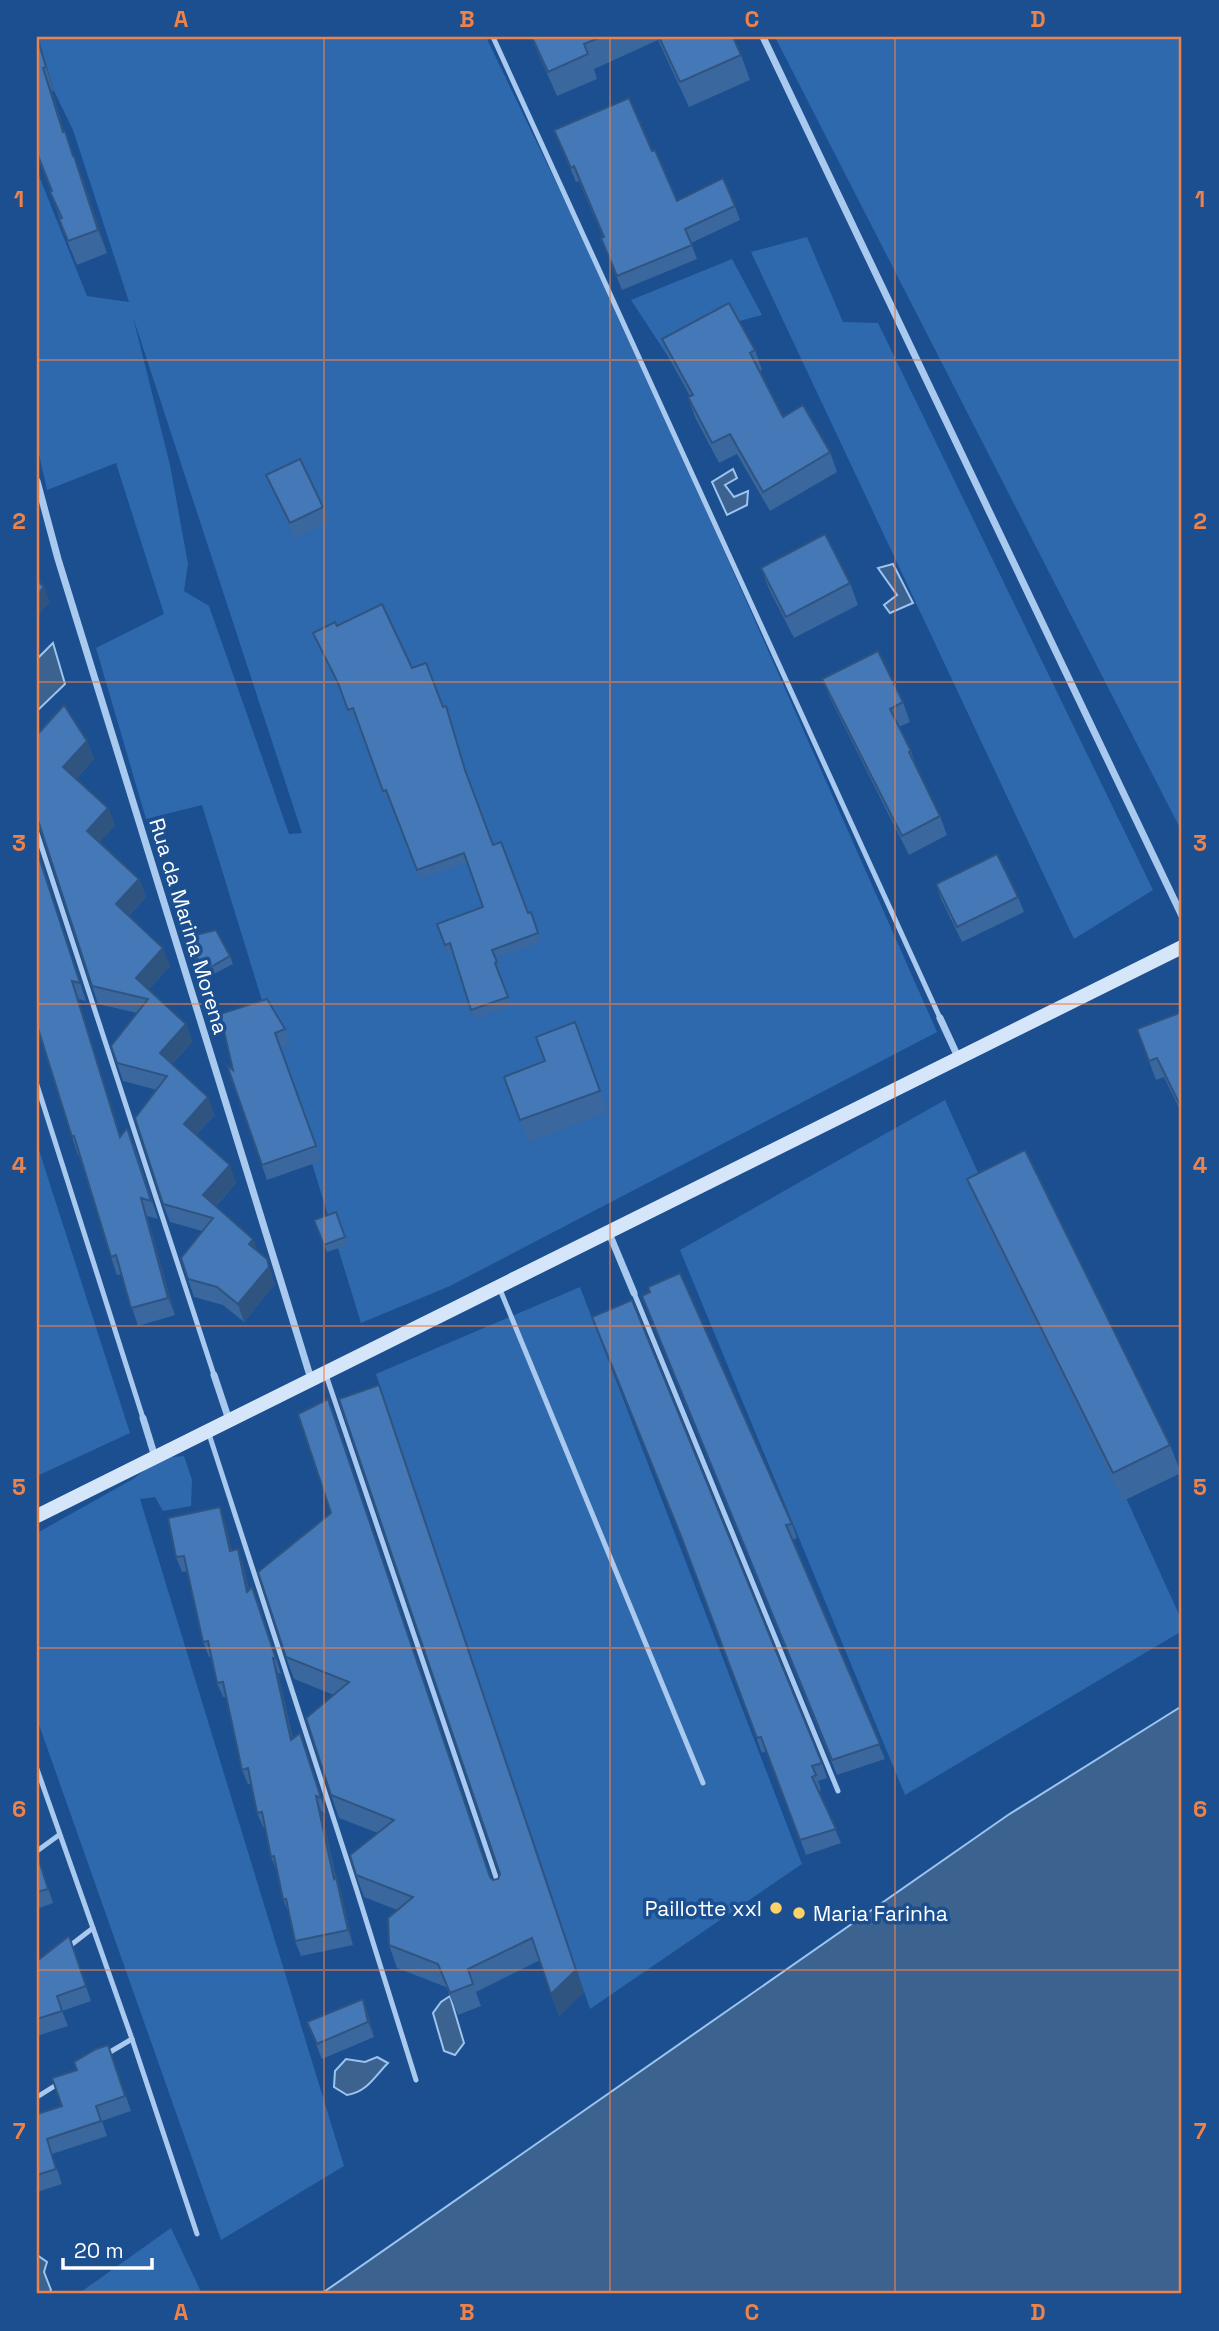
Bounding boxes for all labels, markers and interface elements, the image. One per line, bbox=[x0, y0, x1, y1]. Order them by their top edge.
text: A bbox=[174, 4, 189, 34]
text: B bbox=[459, 4, 475, 34]
text: C bbox=[745, 4, 759, 34]
text: D bbox=[1030, 4, 1046, 34]
text: 1 bbox=[14, 184, 24, 214]
text: 1 bbox=[1195, 184, 1205, 214]
text: 2 bbox=[12, 506, 26, 536]
text: 2 bbox=[1193, 506, 1207, 536]
street label: Rua da Marina Morena bbox=[143, 815, 235, 1037]
text: 3 bbox=[12, 828, 26, 858]
text: 3 bbox=[1193, 828, 1207, 858]
text: 4 bbox=[12, 1150, 27, 1180]
text: 4 bbox=[1193, 1150, 1208, 1180]
text: 5 bbox=[12, 1472, 26, 1502]
text: 5 bbox=[1193, 1472, 1207, 1502]
text: 6 bbox=[12, 1794, 26, 1824]
text: 6 bbox=[1193, 1794, 1207, 1824]
place label: Paillotte xxl bbox=[645, 1895, 762, 1922]
marker: Paillotte xxl bbox=[768, 1900, 784, 1916]
place label: Maria Farinha bbox=[813, 1900, 948, 1927]
marker: Maria Farinha bbox=[791, 1905, 807, 1921]
text: 7 bbox=[13, 2116, 26, 2146]
text: 7 bbox=[1194, 2116, 1207, 2146]
scale bar bbox=[63, 2226, 152, 2270]
text: 20 m bbox=[74, 2237, 124, 2264]
text: A bbox=[174, 2297, 189, 2327]
text: B bbox=[459, 2297, 475, 2327]
text: C bbox=[745, 2297, 759, 2327]
text: D bbox=[1030, 2297, 1046, 2327]

